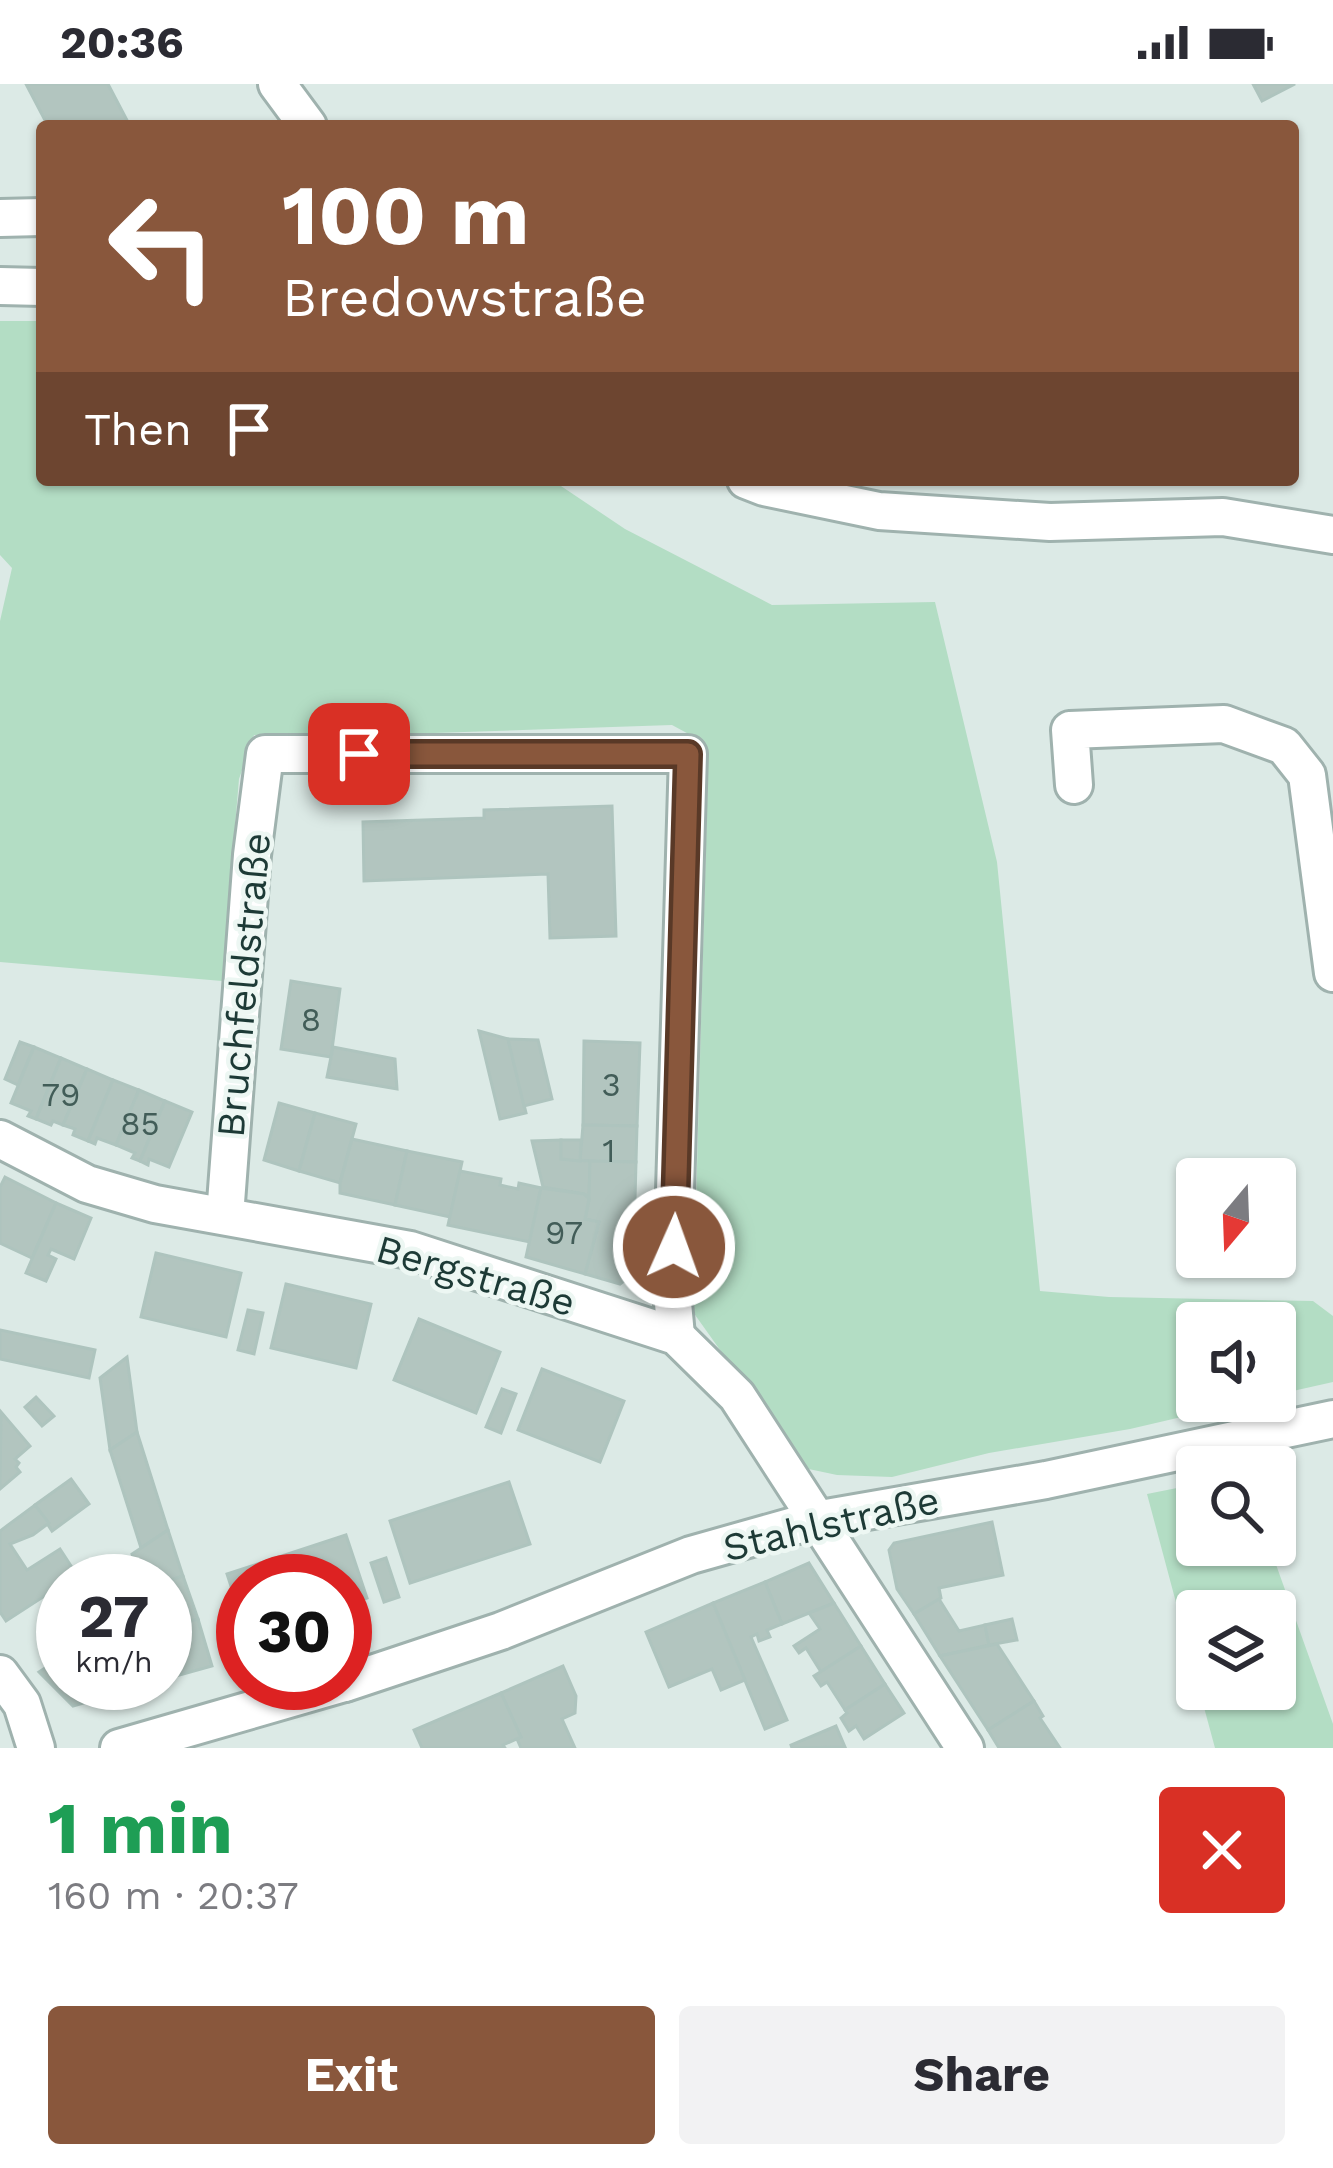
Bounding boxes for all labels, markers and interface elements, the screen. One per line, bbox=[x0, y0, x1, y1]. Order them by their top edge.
text: 20:36 bbox=[60, 16, 184, 69]
text: 100 m bbox=[282, 166, 529, 264]
icon: left bbox=[84, 168, 240, 324]
text: Bredowstraße bbox=[282, 266, 647, 329]
icon: arrive bbox=[216, 396, 282, 462]
text: Then bbox=[84, 403, 192, 456]
pin bbox=[308, 703, 410, 805]
icon: arrive bbox=[326, 721, 392, 787]
street label: Bruchfeldstraße bbox=[208, 831, 279, 1139]
house number: 8 bbox=[301, 1000, 321, 1039]
house number: 3 bbox=[601, 1065, 621, 1104]
house number: 79 bbox=[42, 1075, 80, 1114]
house number: 85 bbox=[120, 1104, 160, 1143]
house number: 1 bbox=[603, 1131, 615, 1170]
north arrow bbox=[1176, 1158, 1296, 1278]
map controls bbox=[1176, 1158, 1296, 1710]
position arrow bbox=[611, 1184, 737, 1310]
house number: 97 bbox=[545, 1213, 583, 1252]
street label: Bergstraße bbox=[371, 1226, 580, 1325]
button: sound bbox=[1176, 1302, 1296, 1422]
button: search bbox=[1176, 1446, 1296, 1566]
street label: Stahlstraße bbox=[719, 1477, 944, 1570]
speed limit sign: 30 bbox=[216, 1554, 372, 1710]
text: 27 bbox=[78, 1581, 150, 1652]
button: layers bbox=[1176, 1590, 1296, 1710]
text: km/h bbox=[75, 1644, 153, 1679]
text: 1 min bbox=[48, 1786, 233, 1870]
button: close bbox=[1159, 1787, 1285, 1913]
text: 160 m · 20:37 bbox=[48, 1873, 299, 1918]
button: Exit bbox=[48, 2006, 655, 2144]
button: Share bbox=[679, 2006, 1285, 2144]

